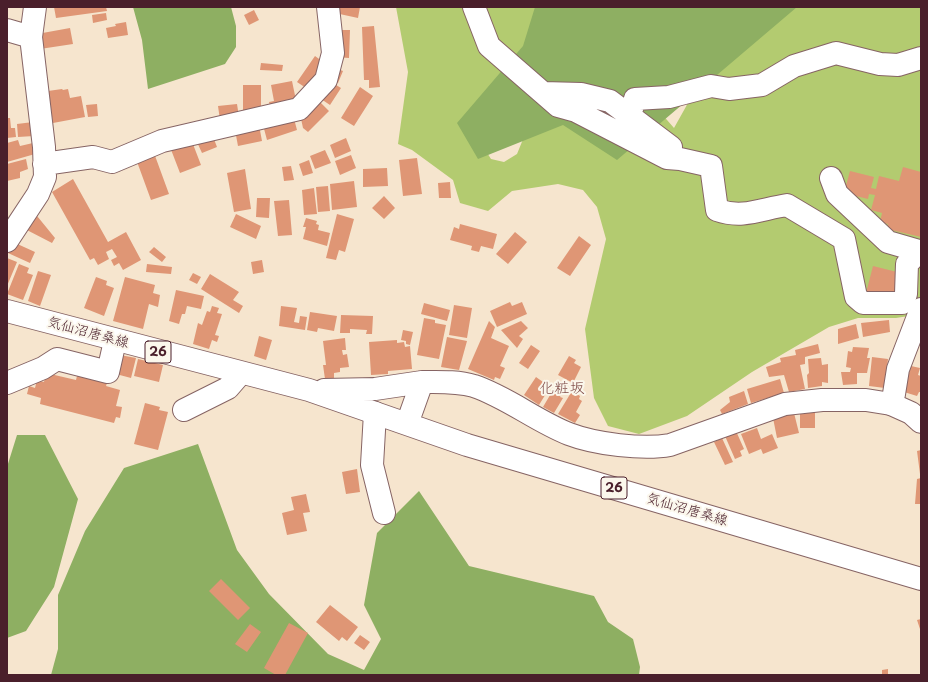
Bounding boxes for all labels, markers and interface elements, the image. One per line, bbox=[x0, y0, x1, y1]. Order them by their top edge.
street label: 気仙沼唐桑線 bbox=[45, 314, 131, 352]
road number: 26 bbox=[145, 341, 171, 363]
district label: 化粧坂 bbox=[540, 380, 584, 398]
road number: 26 bbox=[601, 477, 627, 499]
street label: 気仙沼唐桑線 bbox=[644, 490, 730, 530]

